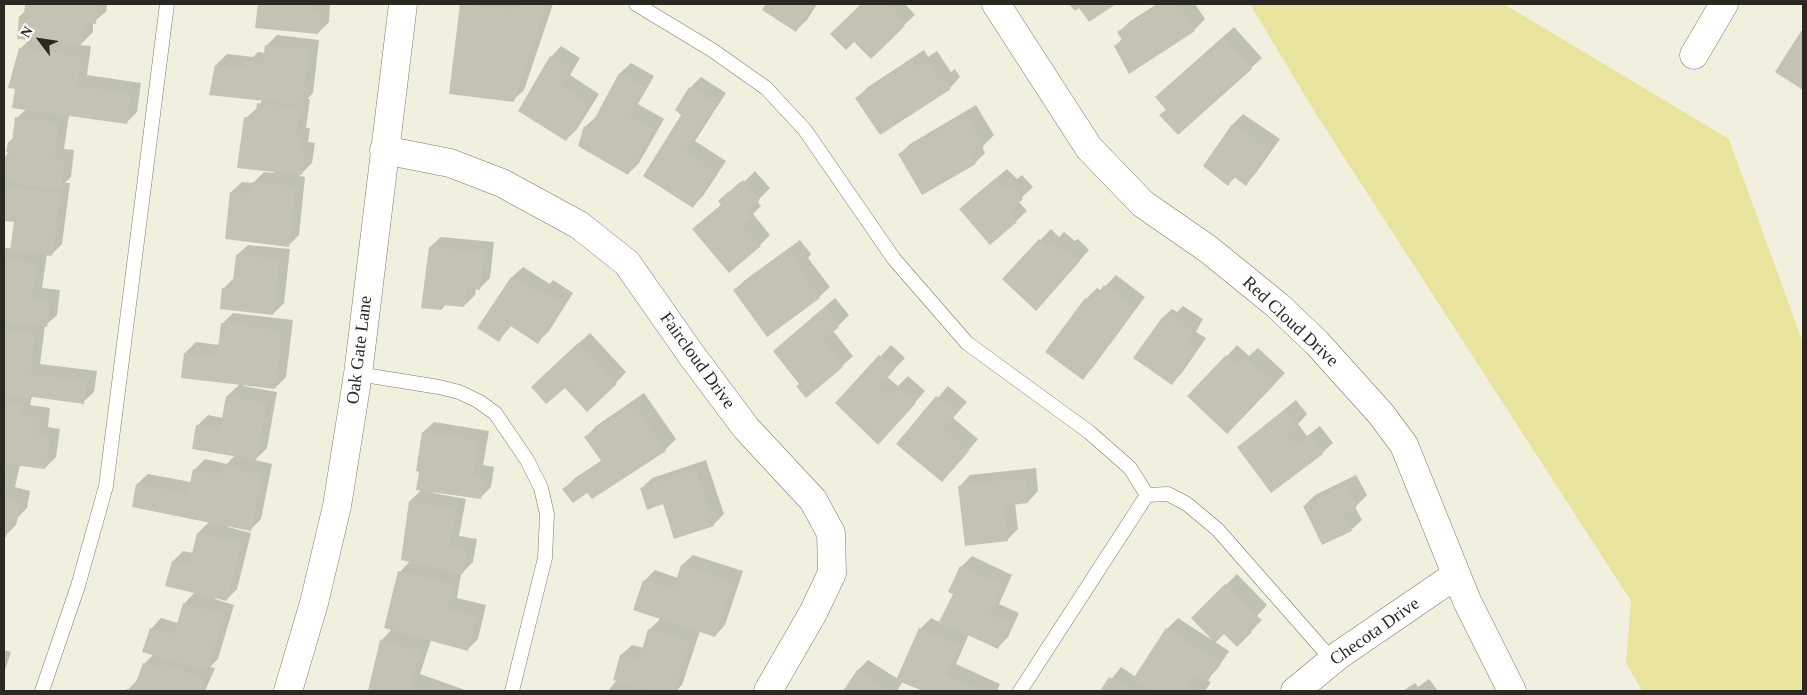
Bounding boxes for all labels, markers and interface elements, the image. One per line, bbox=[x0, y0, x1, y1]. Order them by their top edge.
north arrow bbox=[15, 15, 65, 65]
text: N bbox=[18, 24, 36, 40]
street label: Red Cloud Drive bbox=[1238, 272, 1342, 372]
street label: Oak Gate Lane bbox=[343, 295, 377, 405]
street label: Faircloud Drive bbox=[655, 308, 739, 414]
street label: Checota Drive bbox=[1326, 593, 1424, 671]

